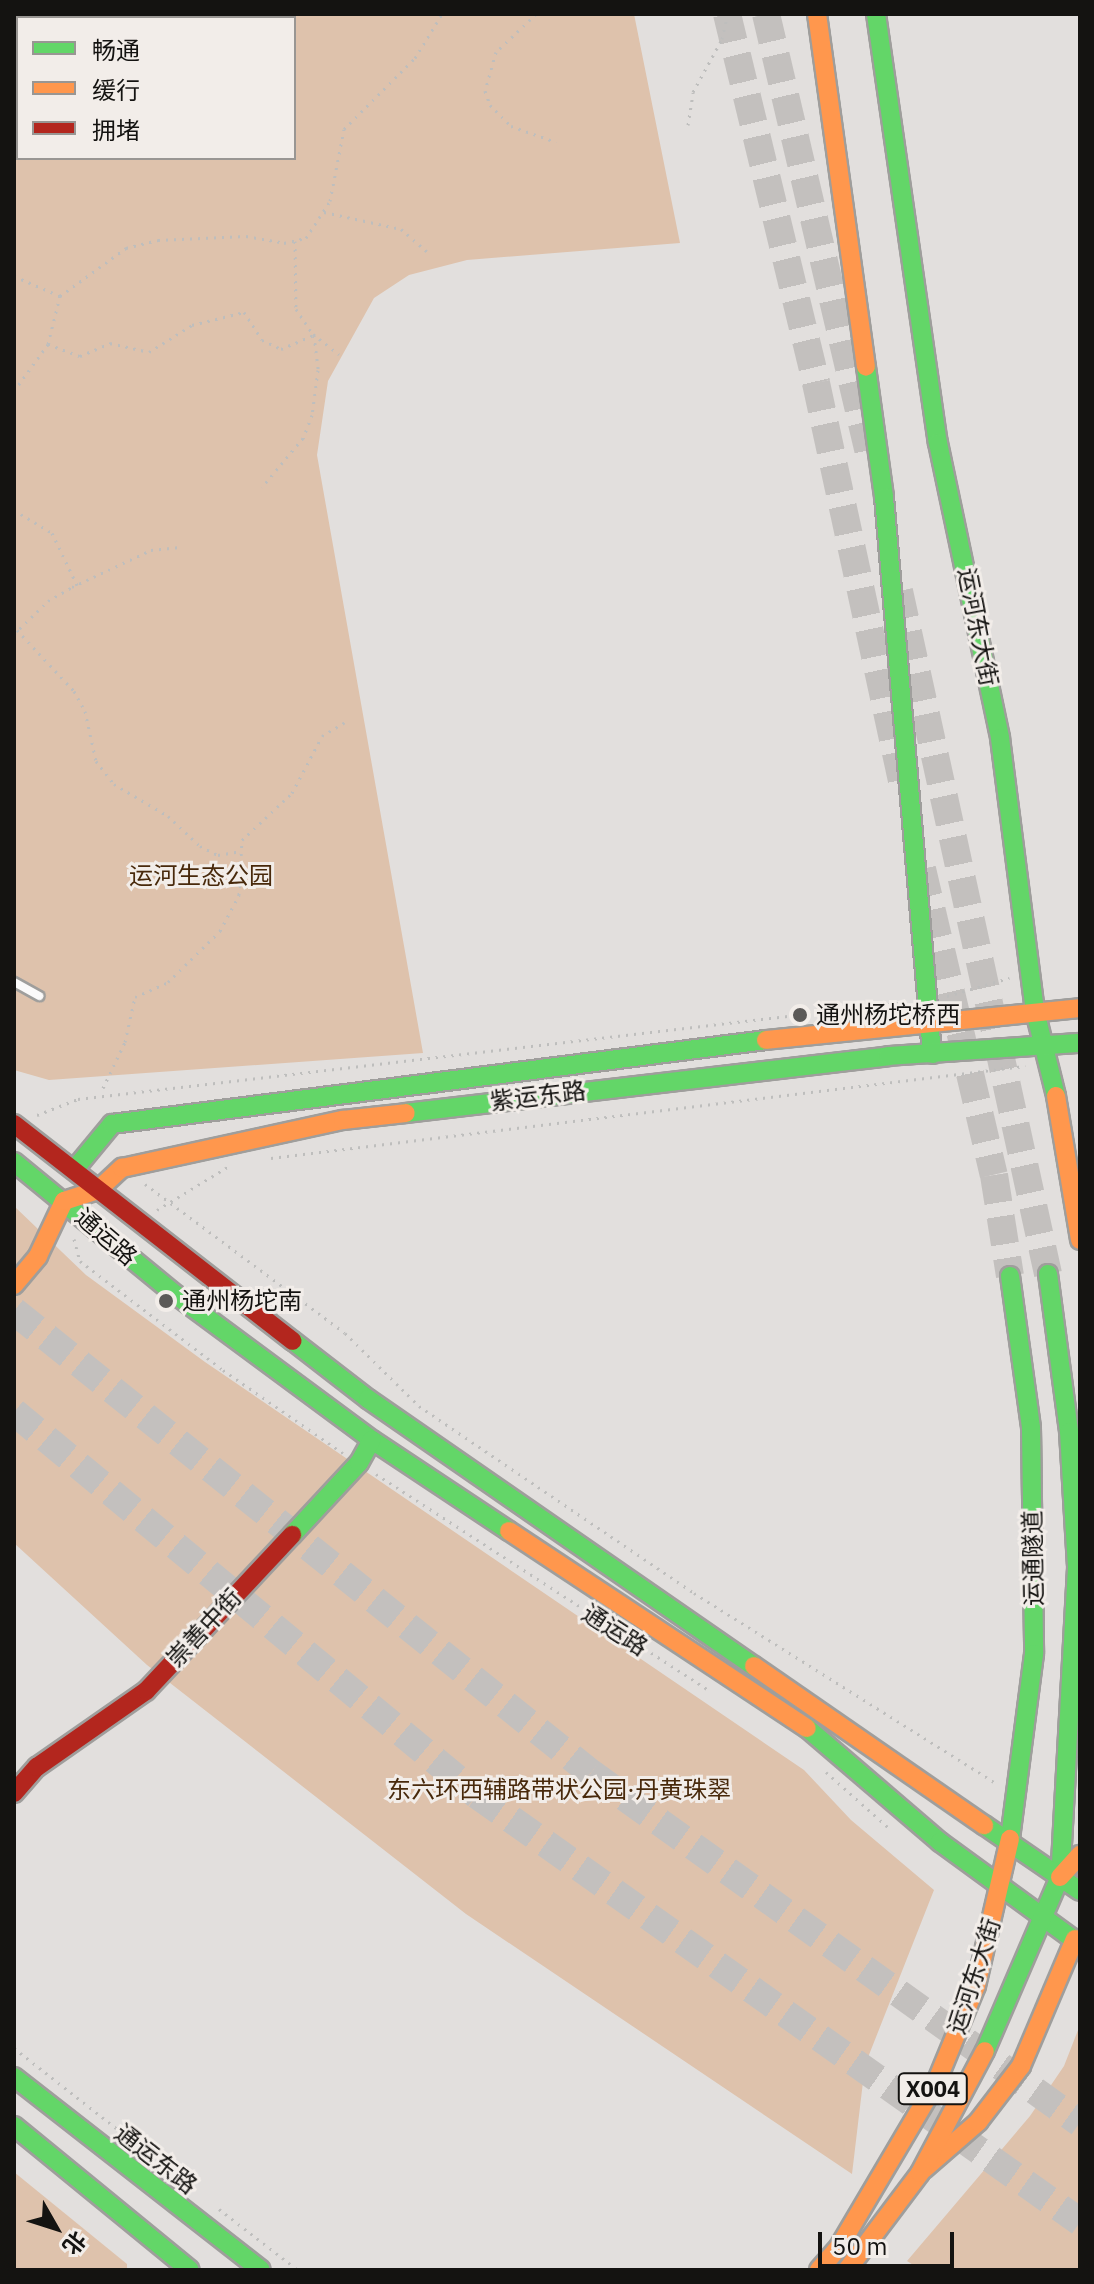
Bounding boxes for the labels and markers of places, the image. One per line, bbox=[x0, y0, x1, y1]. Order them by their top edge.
place label: 通州杨坨桥西 bbox=[816, 1001, 960, 1029]
marker: 通州杨坨桥西 bbox=[791, 1006, 809, 1024]
place label: 通州杨坨南 bbox=[182, 1287, 302, 1315]
marker: 通州杨坨南 bbox=[157, 1292, 175, 1310]

